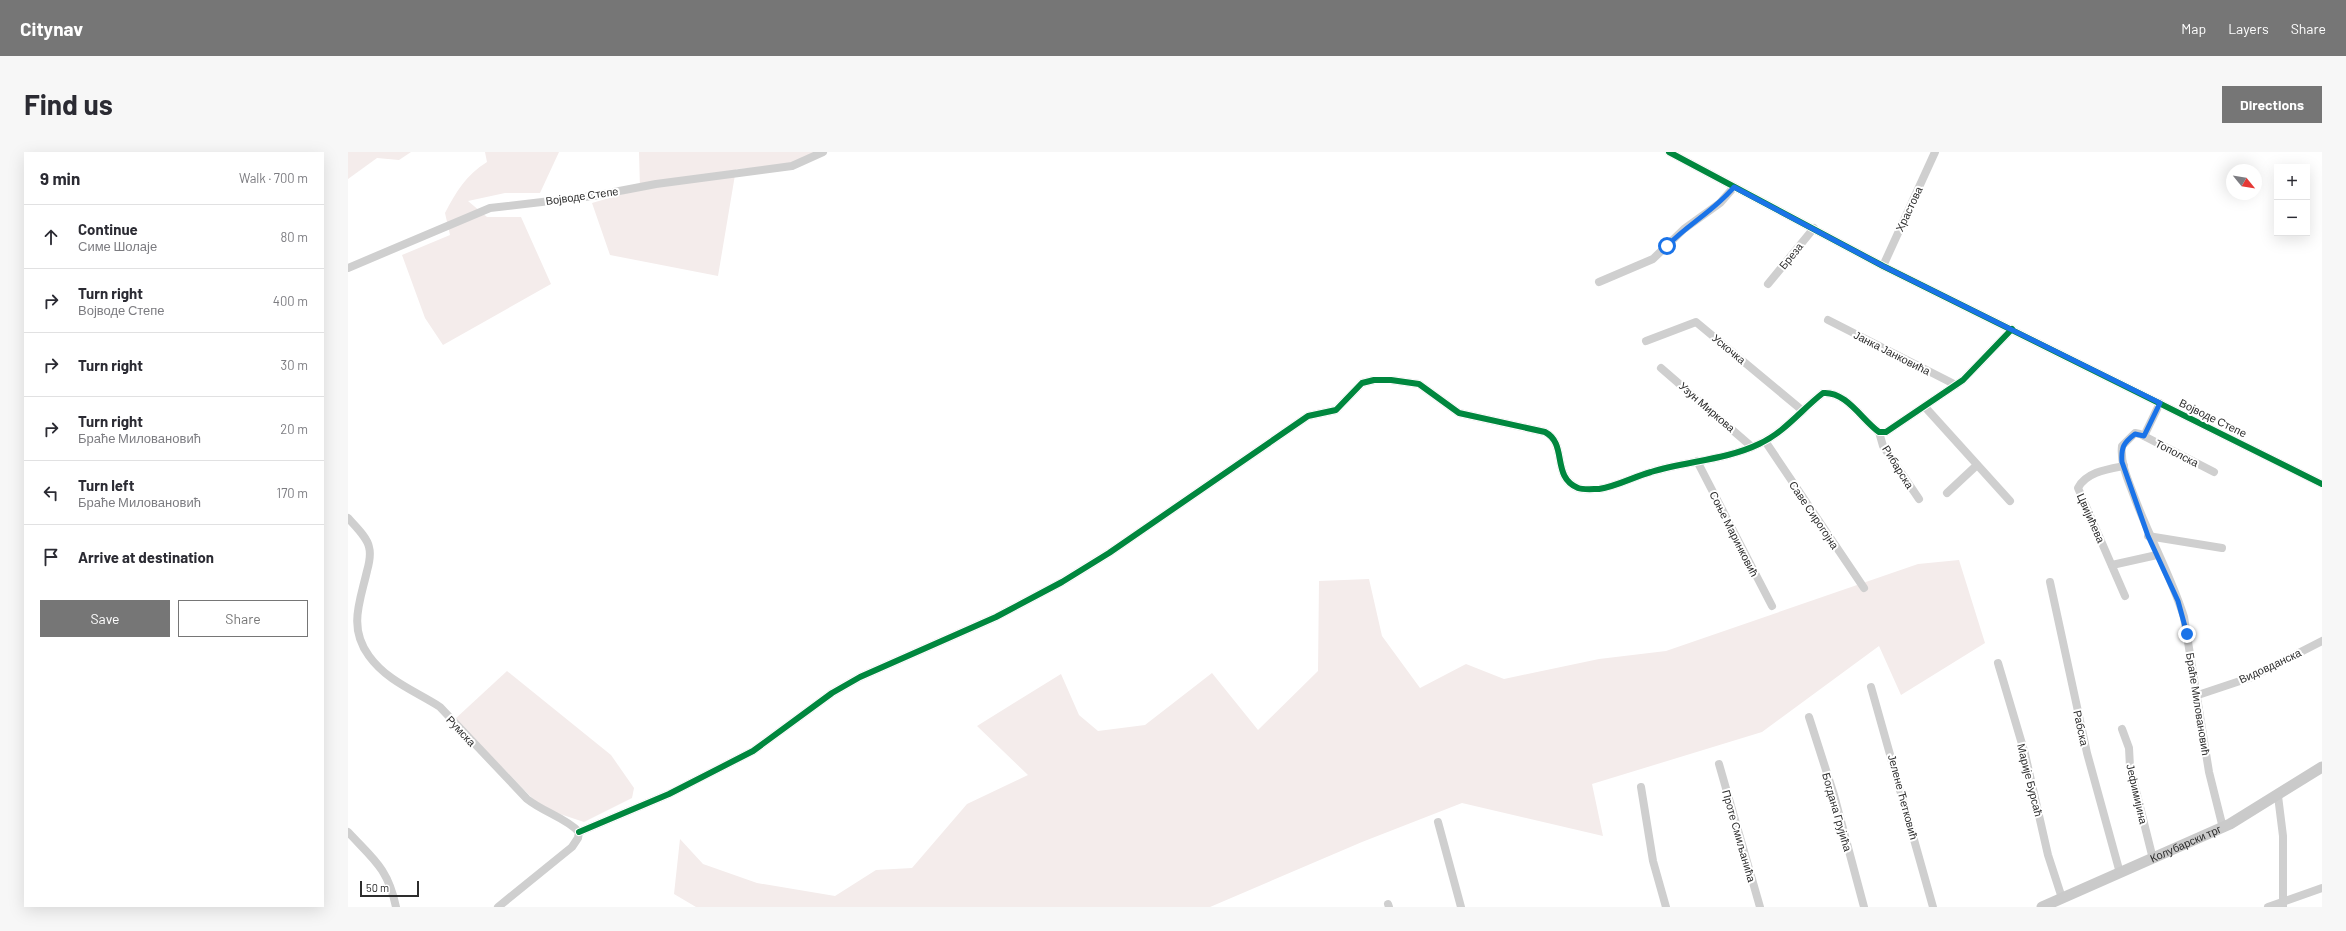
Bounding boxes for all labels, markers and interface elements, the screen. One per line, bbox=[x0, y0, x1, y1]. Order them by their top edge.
text: Citynav bbox=[20, 17, 83, 40]
text: Map bbox=[2181, 20, 2206, 37]
text: Layers bbox=[2228, 20, 2269, 37]
text: Share bbox=[2291, 20, 2326, 37]
button: Directions bbox=[2222, 86, 2322, 123]
text: Find us bbox=[24, 87, 113, 121]
north arrow bbox=[2226, 164, 2262, 200]
map controls bbox=[2274, 164, 2310, 236]
button: + bbox=[2274, 164, 2310, 200]
text: 9 min bbox=[40, 168, 80, 188]
text: Walk · 700 m bbox=[239, 170, 308, 186]
street label: Војводе Степе bbox=[545, 184, 619, 207]
street label: Храстова bbox=[1893, 184, 1925, 233]
button: − bbox=[2274, 200, 2310, 236]
text: Continue bbox=[78, 220, 138, 238]
icon: ahead bbox=[40, 226, 62, 248]
text: 80 m bbox=[281, 229, 308, 245]
route start bbox=[1658, 237, 1676, 255]
text: Симе Шолаје bbox=[78, 238, 157, 254]
street label: Бреза bbox=[1776, 239, 1806, 272]
text: Turn right bbox=[78, 284, 143, 302]
icon: right bbox=[40, 290, 62, 312]
text: 400 m bbox=[273, 293, 308, 309]
text: Војводе Степе bbox=[78, 302, 165, 318]
street label: Јанка Јанковића bbox=[1852, 328, 1933, 378]
street label: Ускочка bbox=[1710, 331, 1749, 367]
icon: right bbox=[40, 354, 62, 376]
text: Turn right bbox=[78, 356, 143, 374]
text: 30 m bbox=[281, 357, 308, 373]
street label: Узун Миркова bbox=[1677, 379, 1738, 435]
street label: Војводе Степе bbox=[2177, 396, 2249, 439]
text: Turn right bbox=[78, 412, 143, 430]
icon: right bbox=[40, 418, 62, 440]
text: 20 m bbox=[280, 421, 308, 437]
text: Браће Миловановић bbox=[78, 430, 201, 446]
street label: Тополска bbox=[2153, 436, 2202, 469]
street label: Рибарска bbox=[1880, 443, 1917, 491]
text: Turn left bbox=[78, 476, 134, 494]
street label: Саве Сирогојна bbox=[1787, 478, 1842, 552]
icon: left bbox=[40, 482, 62, 504]
text: 170 m bbox=[277, 485, 308, 501]
street label: Соње Маринковић bbox=[1707, 489, 1762, 579]
street label: Цвијићева bbox=[2075, 491, 2108, 545]
text: Браће Миловановић bbox=[78, 494, 201, 510]
icon: arrive bbox=[40, 546, 62, 568]
text: Arrive at destination bbox=[78, 548, 214, 566]
button: Save bbox=[40, 600, 170, 637]
button: Share bbox=[178, 600, 308, 637]
route end bbox=[2178, 625, 2196, 643]
street label: Видовданска bbox=[2237, 645, 2304, 686]
street label: Браће Миловановић bbox=[2184, 652, 2213, 756]
street label: Рабска bbox=[2071, 709, 2092, 748]
street label: Румска bbox=[444, 713, 479, 749]
street label: Марије Бурсаћ bbox=[2015, 742, 2046, 818]
street label: Јелене Ћетковић bbox=[1886, 753, 1921, 841]
street label: Јефимијина bbox=[2124, 763, 2151, 826]
street label: Богдана Грујића bbox=[1820, 771, 1855, 854]
street label: Проте Смиљанића bbox=[1720, 788, 1759, 884]
street label: Колубарски трг bbox=[2148, 822, 2223, 865]
scale bar bbox=[360, 879, 419, 898]
text: 50 m bbox=[366, 881, 389, 894]

